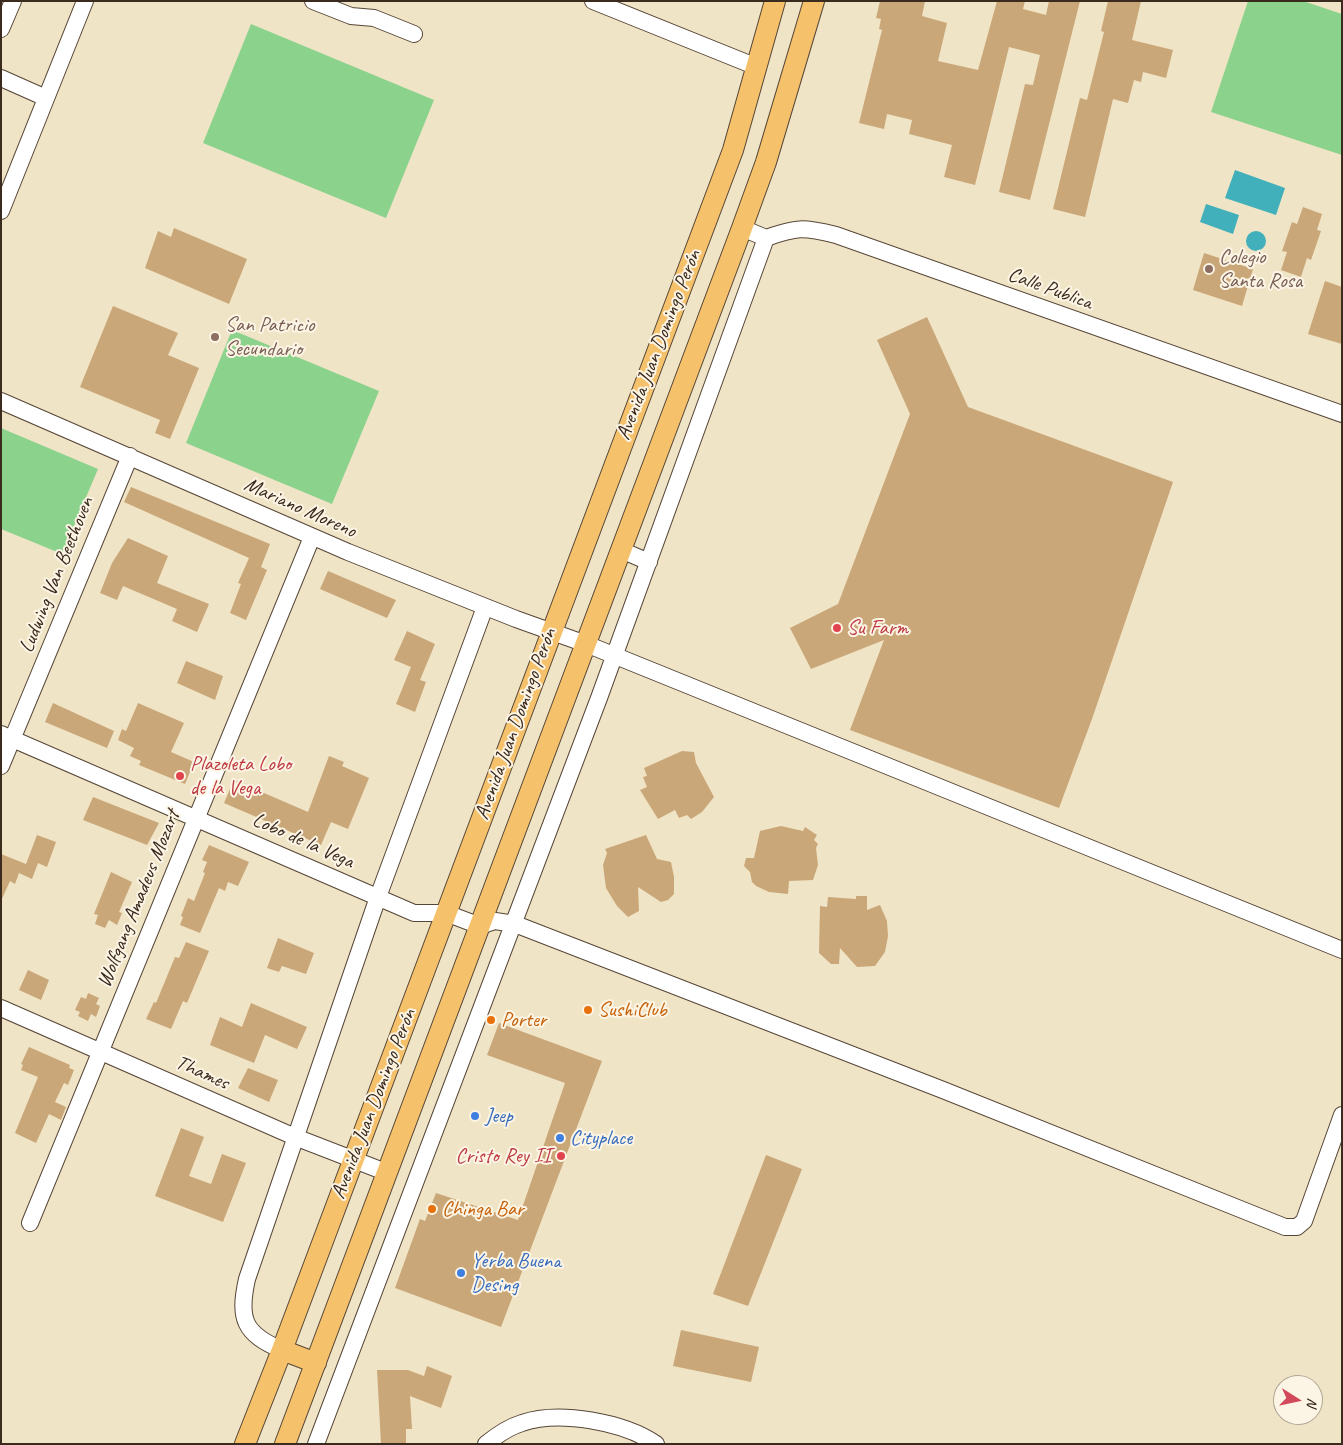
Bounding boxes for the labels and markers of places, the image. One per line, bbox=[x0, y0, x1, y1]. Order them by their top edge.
place label: Colegio Santa Rosa bbox=[1219, 244, 1302, 294]
marker: Colegio Santa Rosa bbox=[1203, 263, 1215, 275]
place label: San Patricio Secundario bbox=[225, 312, 314, 362]
marker: San Patricio Secundario bbox=[209, 331, 221, 343]
place label: Su Farm bbox=[847, 615, 908, 641]
marker: Su Farm bbox=[831, 622, 843, 634]
place label: Plazoleta Lobo de la Vega bbox=[190, 751, 291, 801]
marker: Plazoleta Lobo de la Vega bbox=[174, 770, 186, 782]
place label: SushiClub bbox=[598, 997, 667, 1023]
marker: SushiClub bbox=[582, 1004, 594, 1016]
place label: Porter bbox=[501, 1007, 546, 1033]
marker: Porter bbox=[485, 1014, 497, 1026]
place label: Jeep bbox=[485, 1103, 513, 1129]
marker: Jeep bbox=[469, 1110, 481, 1122]
place label: Cityplace bbox=[570, 1125, 632, 1151]
marker: Cityplace bbox=[554, 1132, 566, 1144]
place label: Cristo Rey II bbox=[456, 1143, 551, 1169]
marker: Cristo Rey II bbox=[555, 1150, 567, 1162]
place label: Chinga Bar bbox=[442, 1196, 524, 1222]
marker: Chinga Bar bbox=[426, 1203, 438, 1215]
place label: Yerba Buena Desing bbox=[471, 1248, 561, 1298]
marker: Yerba Buena Desing bbox=[455, 1267, 467, 1279]

